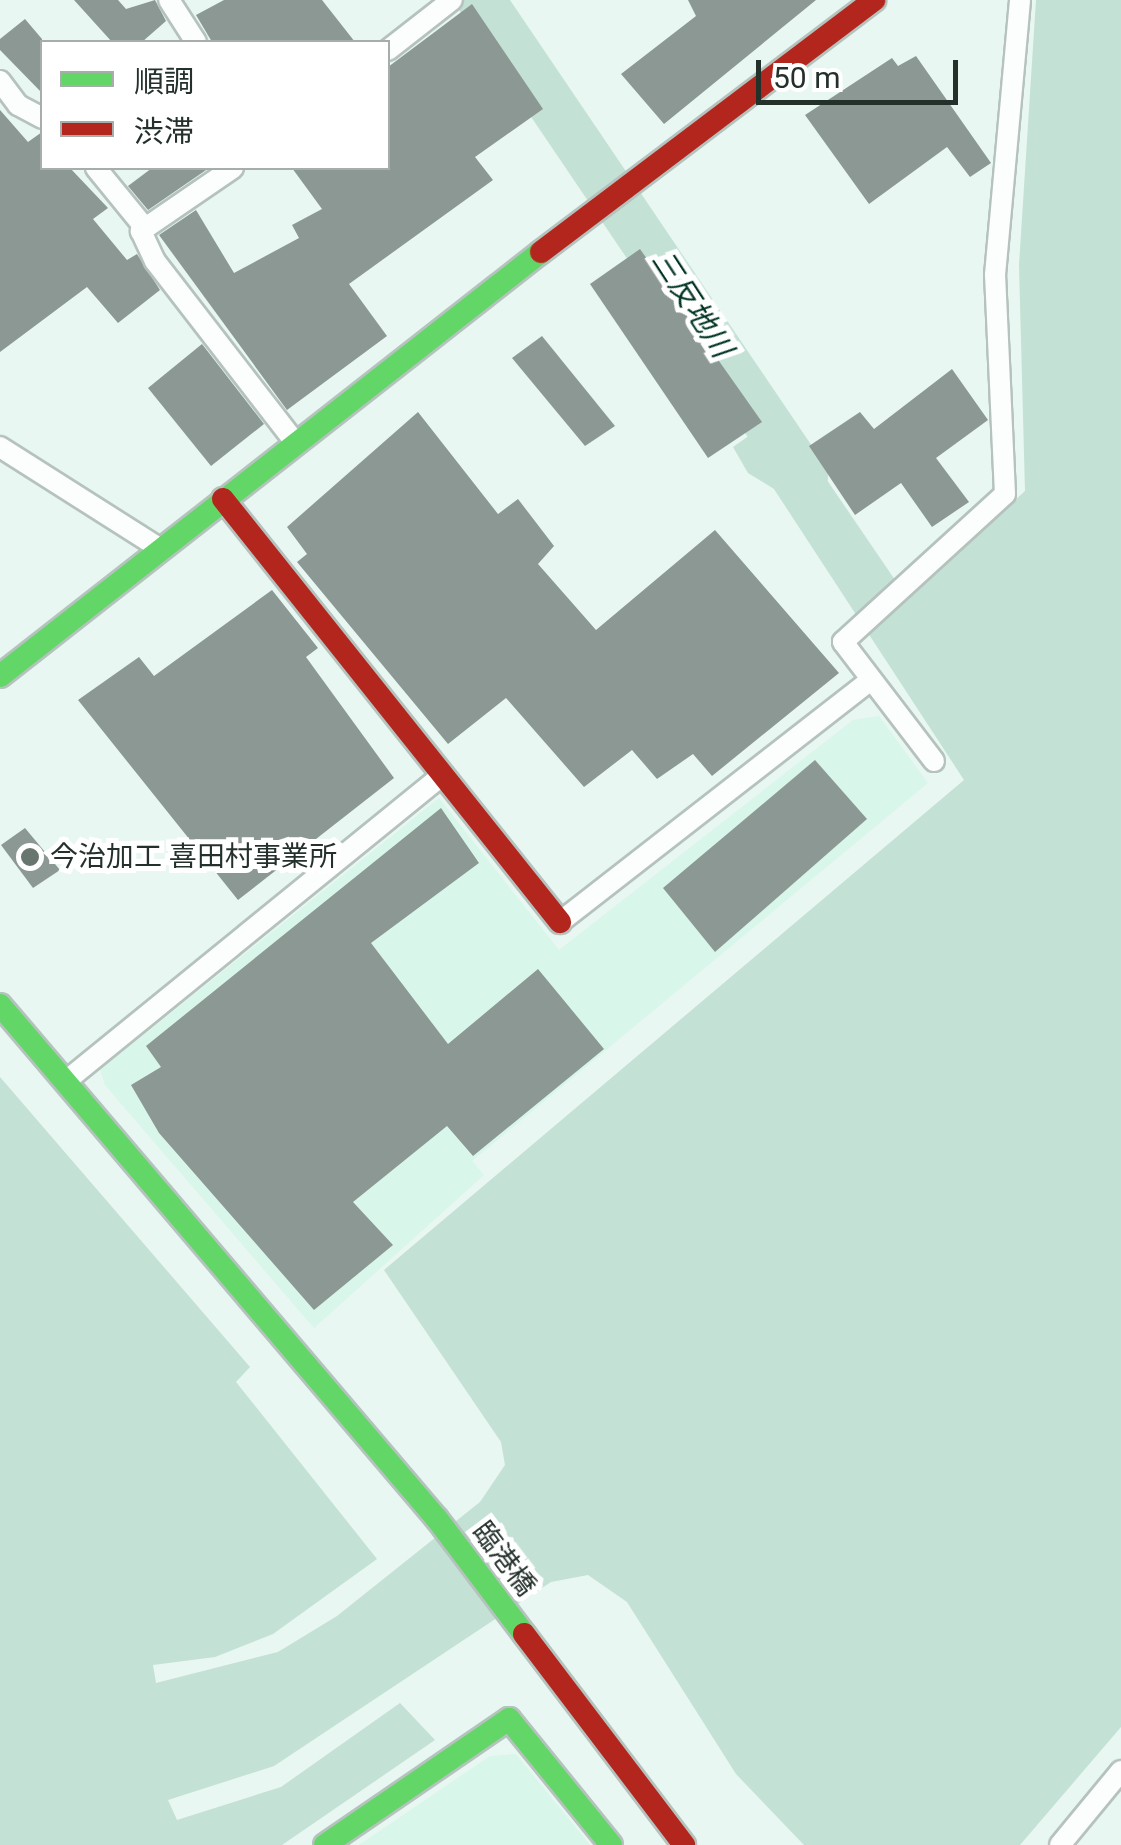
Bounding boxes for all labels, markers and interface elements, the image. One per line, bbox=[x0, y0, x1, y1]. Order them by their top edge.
legend bbox=[40, 40, 390, 170]
scale bar bbox=[761, 40, 964, 102]
text: 50 m bbox=[773, 60, 840, 95]
text: 順調 bbox=[134, 64, 194, 99]
text: 渋滞 bbox=[134, 114, 194, 149]
water label: 三反地川 bbox=[644, 244, 740, 364]
place label: 今治加工 喜田村事業所 bbox=[50, 840, 337, 874]
marker: 今治加工 喜田村事業所 bbox=[19, 846, 41, 868]
street label: 臨港橋 bbox=[465, 1515, 543, 1603]

